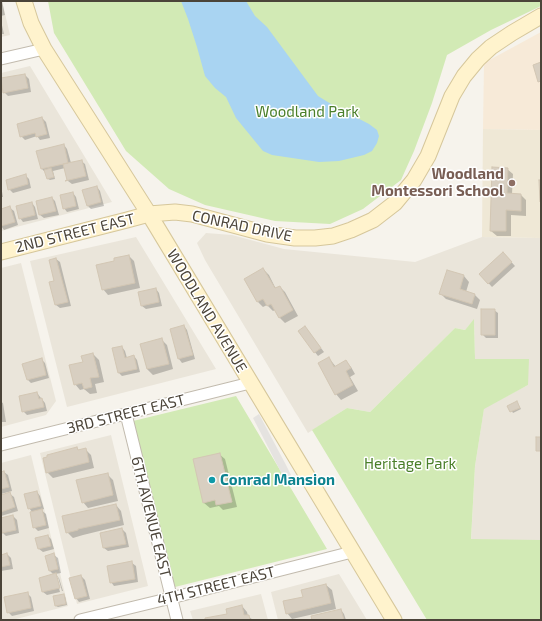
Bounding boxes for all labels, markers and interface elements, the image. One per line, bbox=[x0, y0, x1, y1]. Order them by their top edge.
park label: Woodland Park bbox=[255, 103, 359, 121]
place label: Woodland Montessori School bbox=[371, 165, 504, 200]
marker: Woodland Montessori School bbox=[507, 178, 517, 188]
street label: CONRAD DRIVE bbox=[190, 207, 294, 245]
street label: 2ND STREET EAST bbox=[13, 209, 137, 257]
street label: WOODLAND AVENUE bbox=[163, 246, 251, 376]
street label: 3RD STREET EAST bbox=[65, 391, 187, 437]
street label: 6TH AVENUE EAST bbox=[127, 455, 175, 579]
park label: Heritage Park bbox=[364, 455, 456, 473]
place label: Conrad Mansion bbox=[220, 471, 335, 489]
marker: Conrad Mansion bbox=[207, 475, 217, 485]
street label: 4TH STREET EAST bbox=[155, 563, 277, 609]

